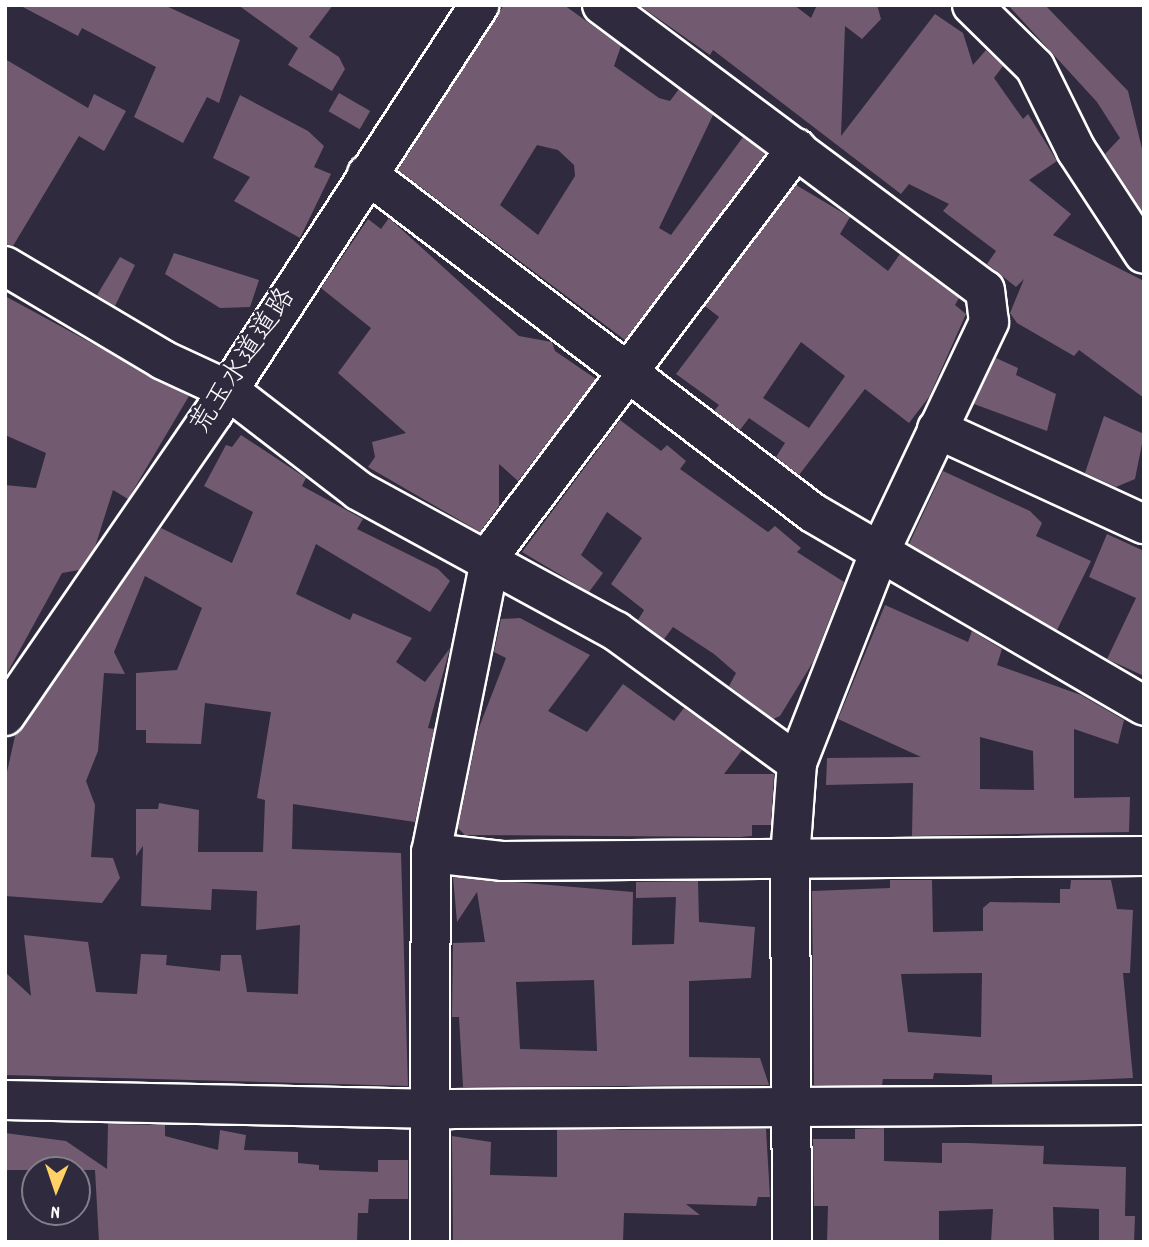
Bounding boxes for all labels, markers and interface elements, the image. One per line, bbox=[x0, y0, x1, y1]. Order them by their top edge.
street label: 荒玉水道道路 bbox=[185, 282, 305, 442]
north arrow bbox=[21, 1156, 91, 1226]
text: N bbox=[50, 1197, 60, 1224]

